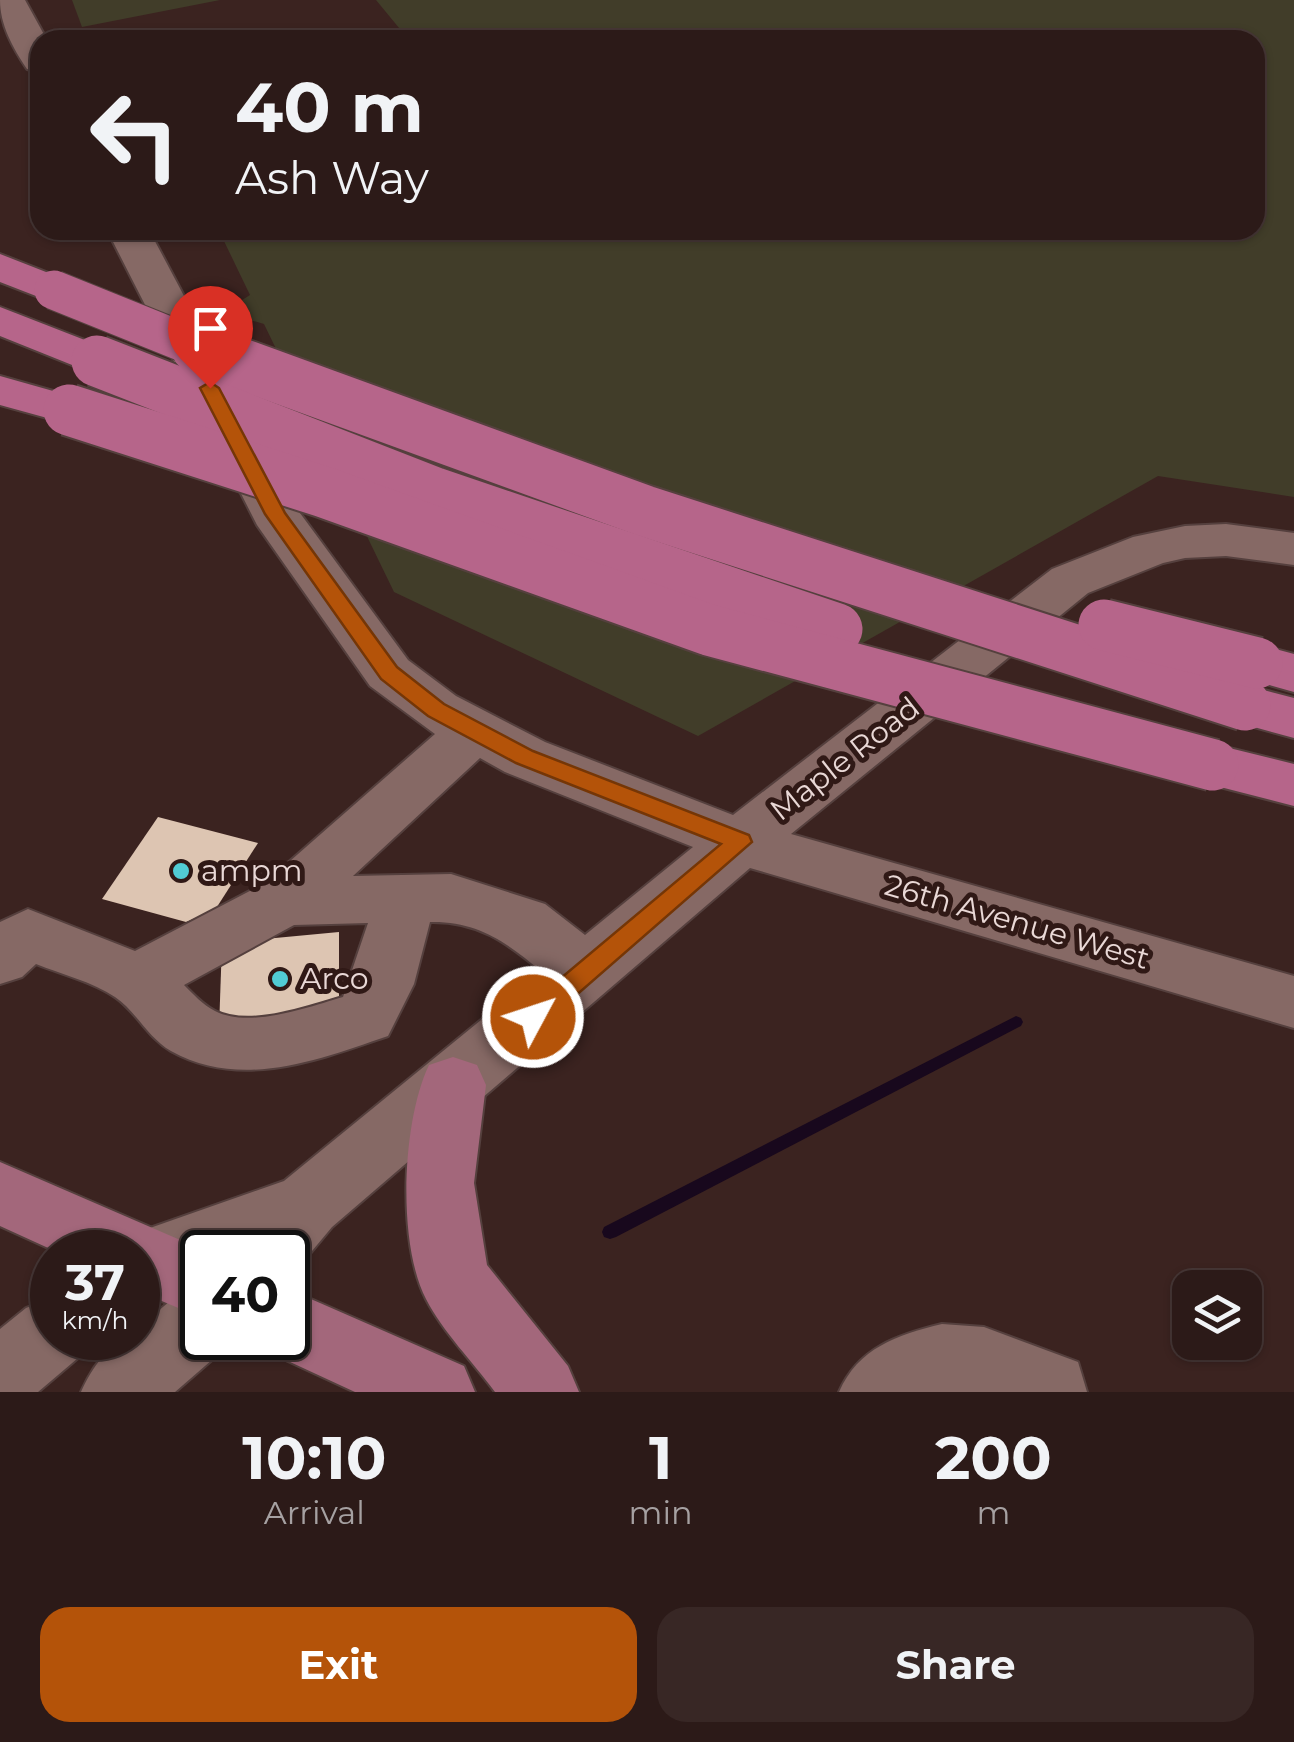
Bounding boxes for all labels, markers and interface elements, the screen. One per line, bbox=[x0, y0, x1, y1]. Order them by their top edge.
text: 40 m bbox=[235, 64, 424, 150]
icon: left bbox=[70, 70, 200, 200]
text: Ash Way bbox=[235, 150, 429, 205]
pin bbox=[168, 286, 253, 389]
icon: arrive bbox=[183, 301, 238, 356]
street label: Maple Road bbox=[763, 689, 927, 828]
place label: ampm bbox=[201, 852, 303, 889]
marker: ampm bbox=[170, 860, 192, 882]
street label: 26th Avenue West bbox=[881, 866, 1154, 977]
place label: Arco bbox=[300, 960, 369, 997]
position arrow bbox=[481, 965, 585, 1069]
marker: Arco bbox=[269, 968, 291, 990]
speed limit sign: 40 bbox=[180, 1230, 310, 1360]
text: 37 bbox=[65, 1252, 125, 1313]
map controls bbox=[1172, 1270, 1262, 1360]
button: layers bbox=[1172, 1270, 1262, 1360]
text: km/h bbox=[62, 1305, 128, 1335]
text: 10:10 bbox=[242, 1421, 386, 1494]
text: 1 bbox=[649, 1421, 672, 1494]
text: 200 bbox=[935, 1421, 1052, 1494]
text: Arrival bbox=[264, 1493, 365, 1532]
text: min bbox=[629, 1493, 693, 1532]
text: m bbox=[976, 1493, 1010, 1532]
button: Exit bbox=[40, 1607, 637, 1722]
button: Share bbox=[657, 1607, 1254, 1722]

